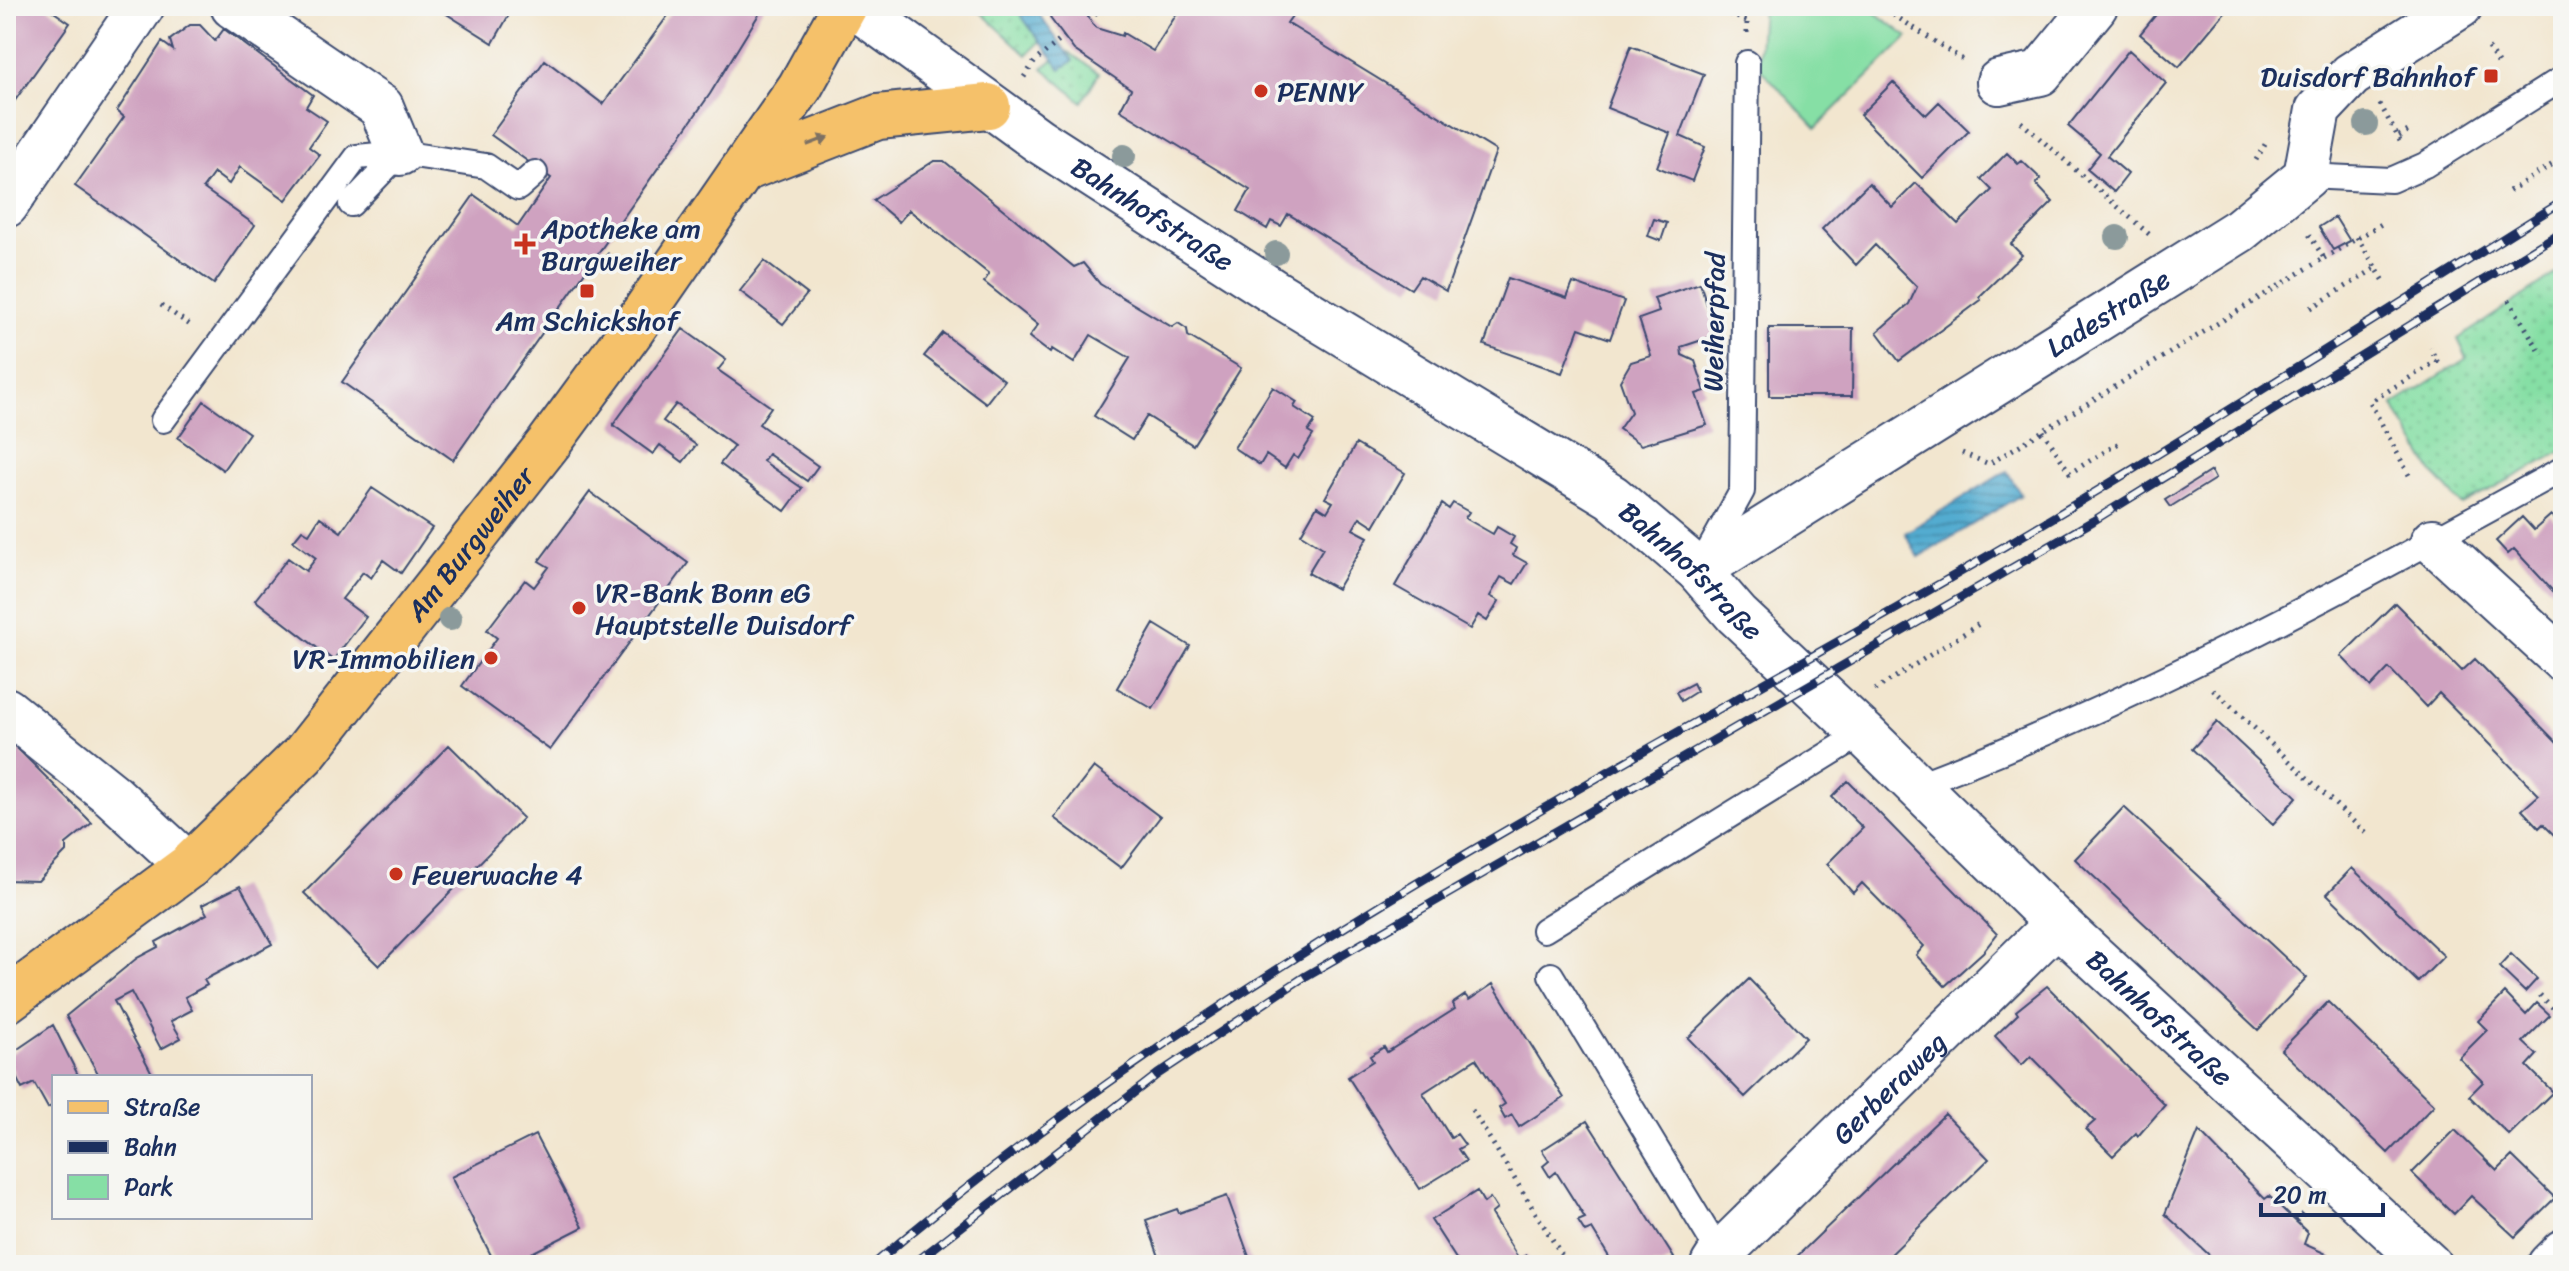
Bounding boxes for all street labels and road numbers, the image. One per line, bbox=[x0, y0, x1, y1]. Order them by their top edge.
street label: Bahnhofstraße bbox=[1061, 143, 1244, 285]
street label: Weiherpfad bbox=[1688, 250, 1740, 392]
street label: Ladestraße bbox=[2036, 255, 2180, 371]
street label: Am Burgweiher bbox=[392, 453, 548, 633]
street label: Bahnhofstraße bbox=[1608, 488, 1775, 653]
street label: Bahnhofstraße bbox=[2075, 937, 2245, 1099]
street label: Gerberaweg bbox=[1820, 1019, 1958, 1157]

